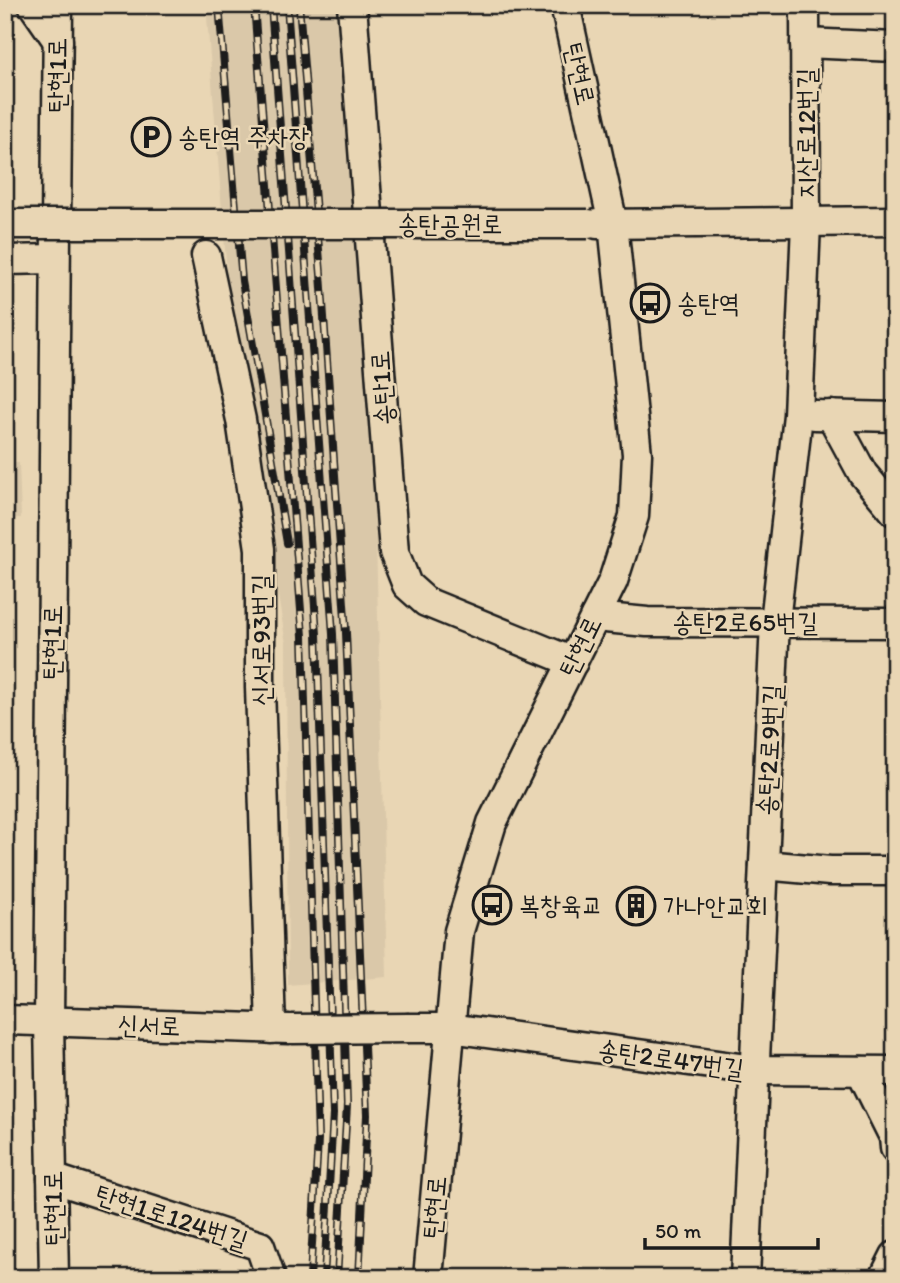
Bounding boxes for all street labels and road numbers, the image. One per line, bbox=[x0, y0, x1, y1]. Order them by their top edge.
street label: 탄현1로 bbox=[41, 38, 73, 112]
street label: 탄현로 bbox=[557, 40, 603, 108]
street label: 지산로12번길 bbox=[790, 68, 822, 198]
street label: 송탄공원로 bbox=[398, 208, 502, 240]
street label: 송탄1로 bbox=[363, 350, 401, 426]
street label: 신서로93번길 bbox=[245, 574, 277, 706]
street label: 탄현1로 bbox=[35, 604, 69, 680]
street label: 송탄2로65번길 bbox=[672, 606, 818, 638]
street label: 탄현로 bbox=[552, 611, 608, 681]
street label: 송탄2로9번길 bbox=[750, 683, 788, 817]
street label: 신서로 bbox=[117, 1008, 181, 1042]
street label: 송탄2로47번길 bbox=[596, 1033, 746, 1085]
street label: 탄현1로 bbox=[36, 1170, 70, 1246]
street label: 탄현로 bbox=[415, 1174, 453, 1240]
street label: 탄현1로124번길 bbox=[92, 1177, 252, 1257]

